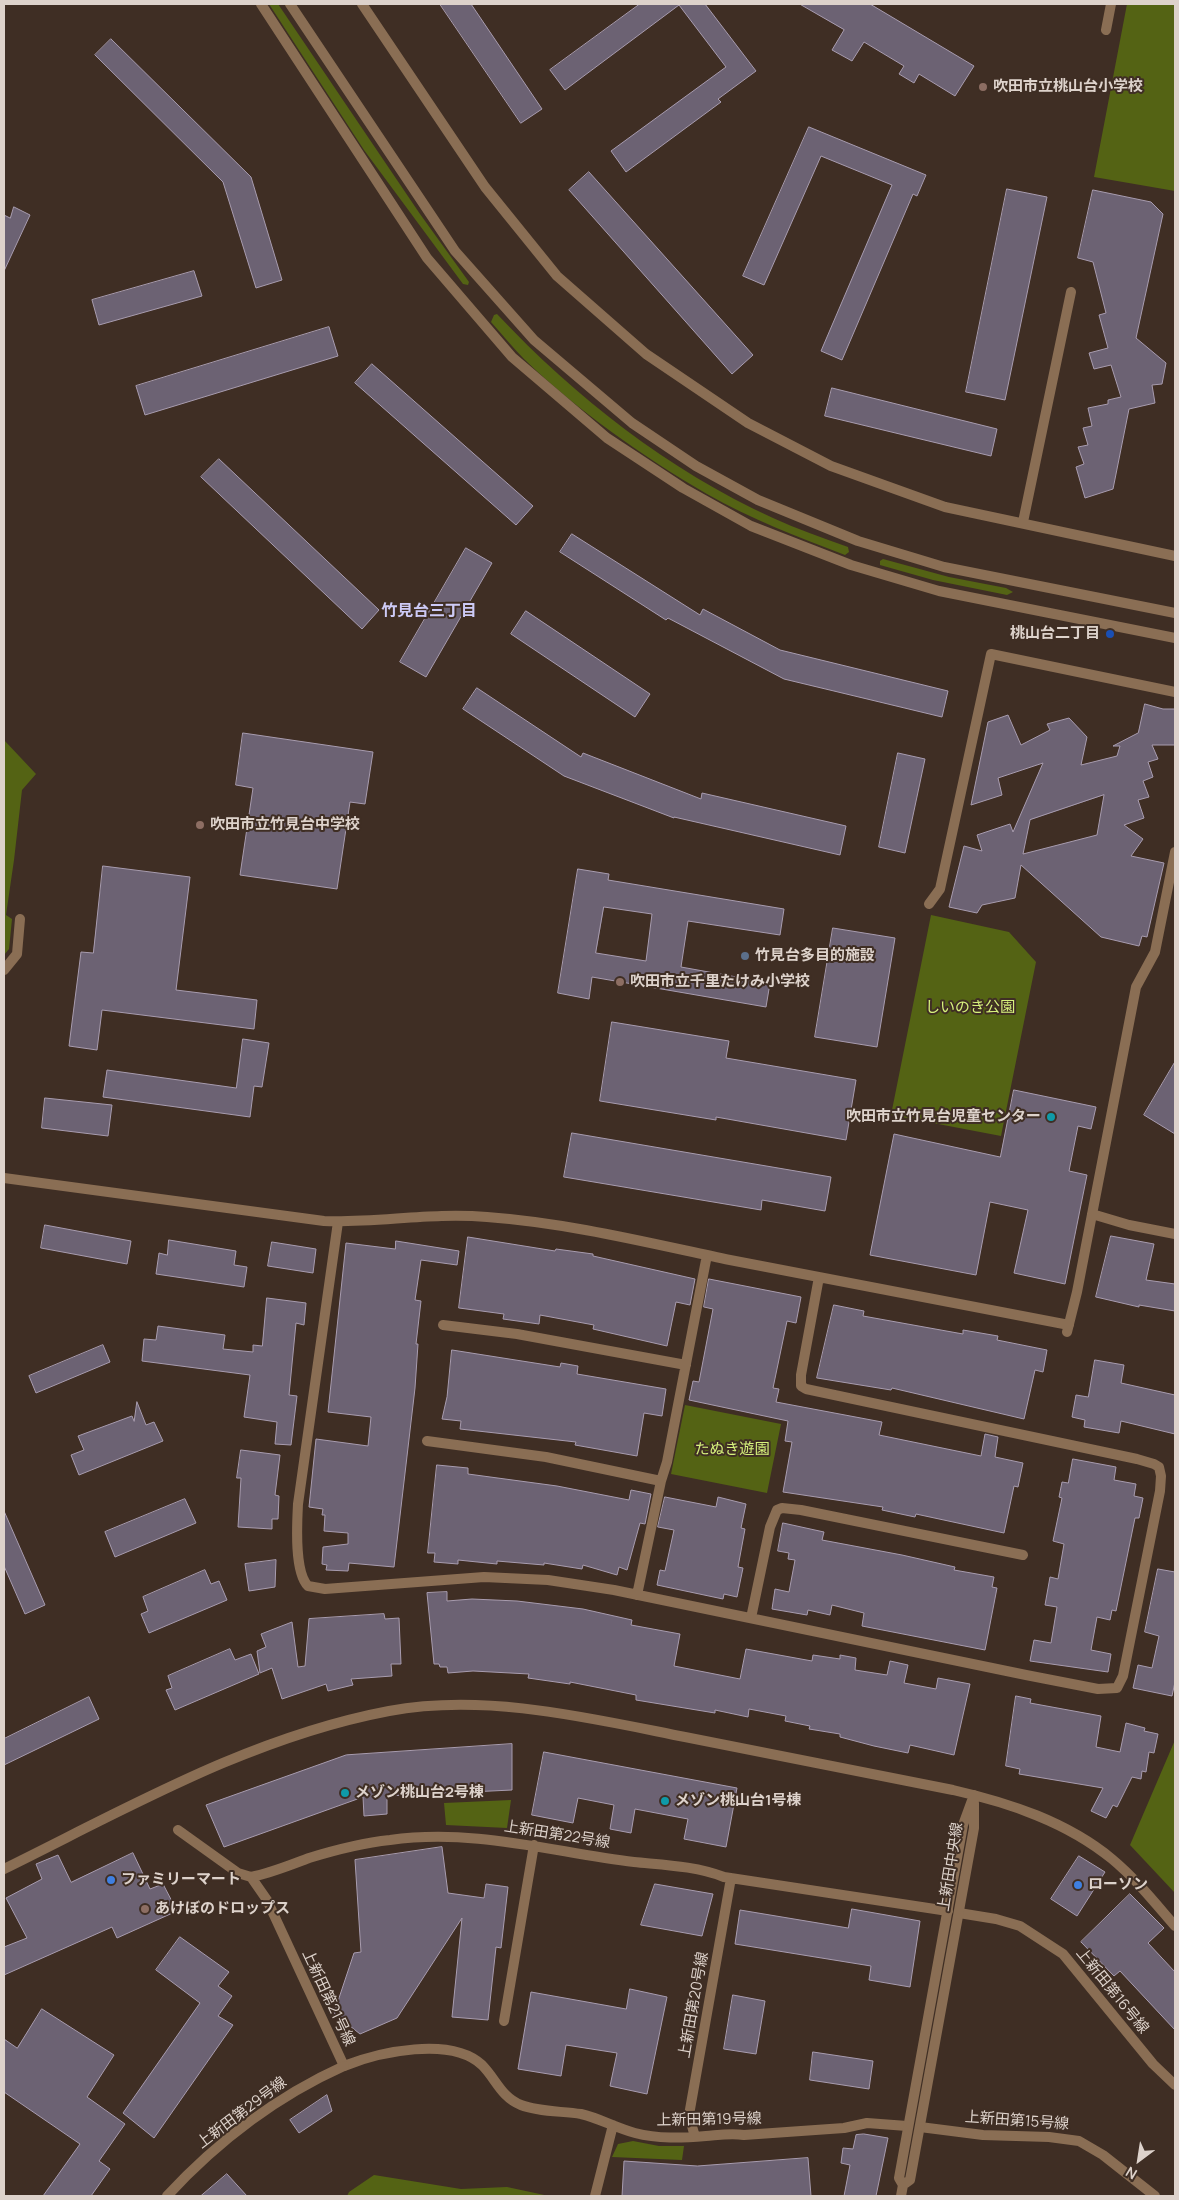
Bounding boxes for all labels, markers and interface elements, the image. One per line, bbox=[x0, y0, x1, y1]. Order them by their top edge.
place label: 吹田市立桃山台小学校 bbox=[993, 78, 1143, 96]
marker: 吹田市立桃山台小学校 bbox=[977, 81, 989, 93]
district label: 竹見台三丁目 bbox=[381, 602, 477, 622]
place label: 桃山台二丁目 bbox=[1010, 625, 1100, 643]
marker: 桃山台二丁目 bbox=[1104, 628, 1116, 640]
place label: 吹田市立竹見台中学校 bbox=[210, 816, 360, 834]
marker: 吹田市立竹見台中学校 bbox=[194, 819, 206, 831]
place label: 竹見台多目的施設 bbox=[755, 947, 875, 965]
marker: 竹見台多目的施設 bbox=[739, 950, 751, 962]
place label: 吹田市立千里たけみ小学校 bbox=[630, 973, 810, 991]
marker: 吹田市立千里たけみ小学校 bbox=[614, 976, 626, 988]
park label: しいのき公園 bbox=[925, 999, 1015, 1017]
place label: 吹田市立竹見台児童センター bbox=[846, 1108, 1041, 1126]
marker: 吹田市立竹見台児童センター bbox=[1045, 1111, 1057, 1123]
park label: たぬき遊園 bbox=[695, 1441, 769, 1459]
place label: メゾン桃山台2号棟 bbox=[355, 1784, 484, 1802]
marker: メゾン桃山台2号棟 bbox=[339, 1787, 351, 1799]
place label: メゾン桃山台1号棟 bbox=[675, 1792, 802, 1810]
marker: メゾン桃山台1号棟 bbox=[659, 1795, 671, 1807]
street label: 上新田第22号線 bbox=[503, 1818, 611, 1852]
street label: 上新田中央線 bbox=[935, 1821, 967, 1913]
place label: ファミリーマート bbox=[121, 1871, 241, 1889]
marker: ファミリーマート bbox=[105, 1874, 117, 1886]
place label: ローソン bbox=[1088, 1876, 1148, 1894]
marker: ローソン bbox=[1072, 1879, 1084, 1891]
place label: あけぼのドロップス bbox=[155, 1900, 290, 1918]
marker: あけぼのドロップス bbox=[139, 1903, 151, 1915]
street label: 上新田第16号線 bbox=[1072, 1944, 1152, 2038]
street label: 上新田第21号線 bbox=[298, 1947, 358, 2049]
street label: 上新田第20号線 bbox=[676, 1950, 712, 2060]
street label: 上新田第29号線 bbox=[194, 2073, 290, 2153]
street label: 上新田第15号線 bbox=[964, 2108, 1070, 2134]
street label: 上新田第19号線 bbox=[656, 2110, 762, 2130]
north arrow bbox=[1114, 2135, 1164, 2185]
text: N bbox=[1122, 2163, 1140, 2184]

